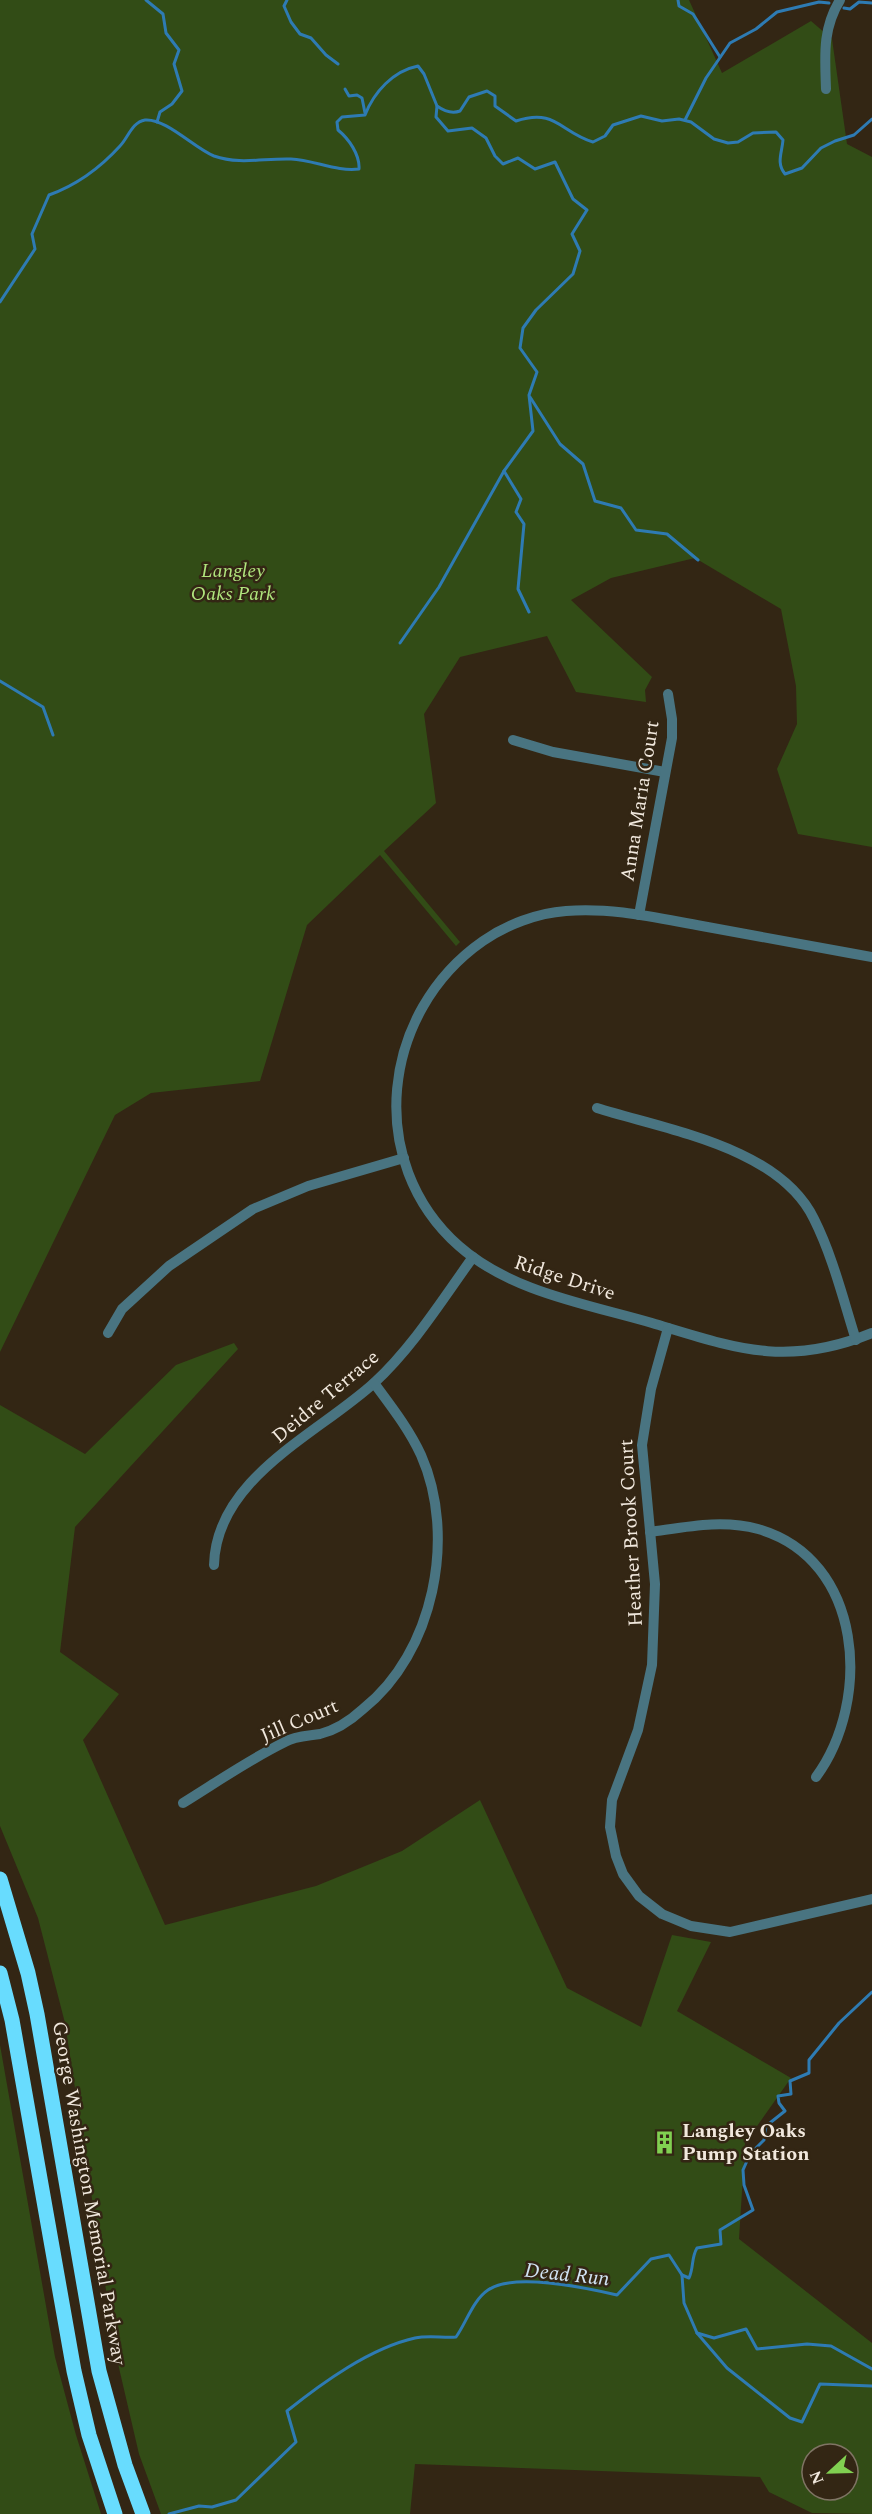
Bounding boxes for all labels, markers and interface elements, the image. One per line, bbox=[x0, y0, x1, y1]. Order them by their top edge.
park label: Langley Oaks Park bbox=[191, 556, 276, 609]
street label: Anna Maria Court bbox=[612, 719, 668, 884]
street label: Ridge Drive bbox=[510, 1247, 619, 1308]
street label: Deidre Terrace bbox=[265, 1343, 386, 1451]
street label: Heather Brook Court bbox=[611, 1438, 651, 1627]
street label: Jill Court bbox=[256, 1691, 343, 1751]
street label: George Washington Memorial Parkway bbox=[44, 2019, 134, 2369]
place label: Langley Oaks Pump Station bbox=[682, 2116, 810, 2169]
building icon: Langley Oaks Pump Station bbox=[651, 2129, 677, 2155]
water label: Dead Run bbox=[523, 2255, 611, 2295]
north arrow bbox=[800, 2442, 860, 2502]
text: N bbox=[803, 2467, 831, 2488]

